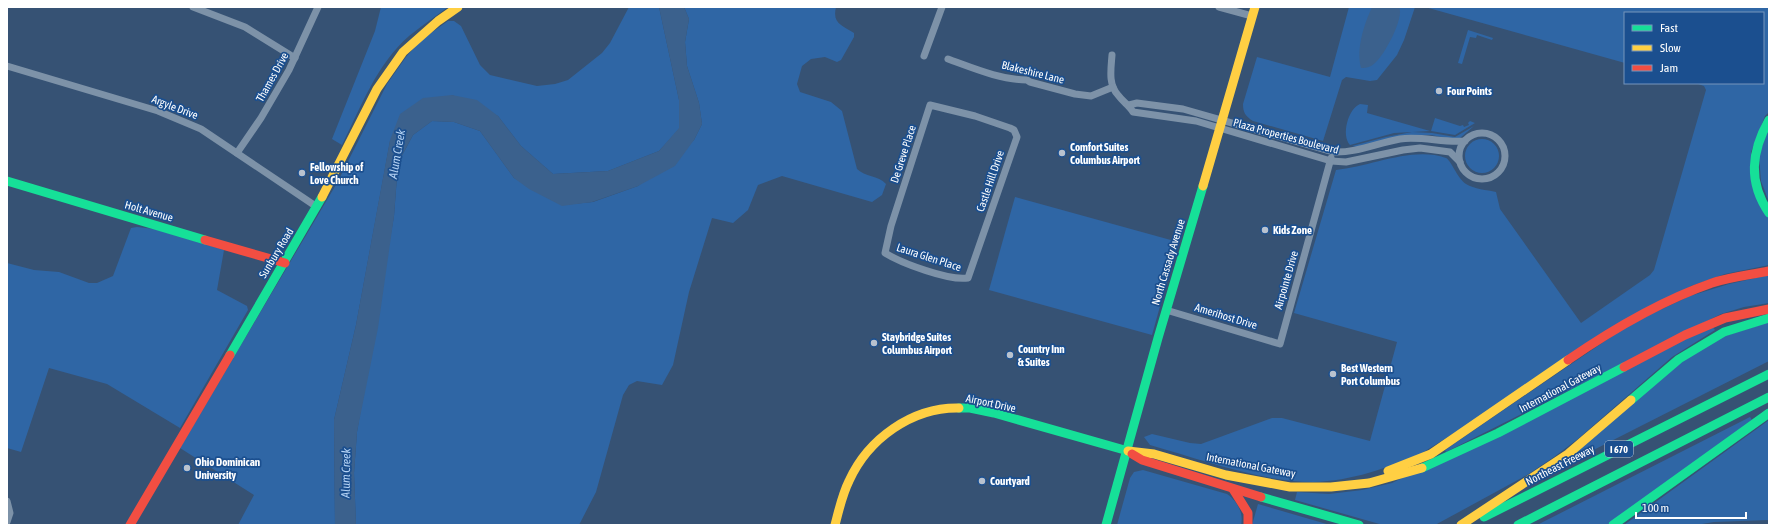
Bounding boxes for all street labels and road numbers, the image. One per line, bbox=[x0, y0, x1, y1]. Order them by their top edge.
street label: Thames Drive bbox=[253, 50, 291, 104]
street label: Blakeshire Lane bbox=[1000, 58, 1066, 86]
street label: Argyle Drive bbox=[150, 93, 200, 121]
street label: Plaza Properties Boulevard bbox=[1232, 116, 1340, 156]
street label: De Greve Place bbox=[888, 124, 918, 184]
street label: Castle Hill Drive bbox=[974, 149, 1006, 213]
street label: Holt Avenue bbox=[124, 198, 174, 224]
street label: North Cassady Avenue bbox=[1149, 217, 1187, 307]
street label: Sunbury Road bbox=[256, 226, 296, 280]
street label: Laura Glen Place bbox=[895, 241, 963, 273]
street label: Airpointe Drive bbox=[1272, 249, 1300, 311]
street label: Amerihost Drive bbox=[1193, 301, 1259, 331]
street label: International Gateway bbox=[1517, 361, 1603, 415]
street label: Airport Drive bbox=[965, 392, 1017, 414]
road number: I 670 bbox=[1605, 441, 1633, 457]
street label: Northeast Freeway bbox=[1524, 442, 1597, 487]
street label: International Gateway bbox=[1205, 450, 1297, 480]

